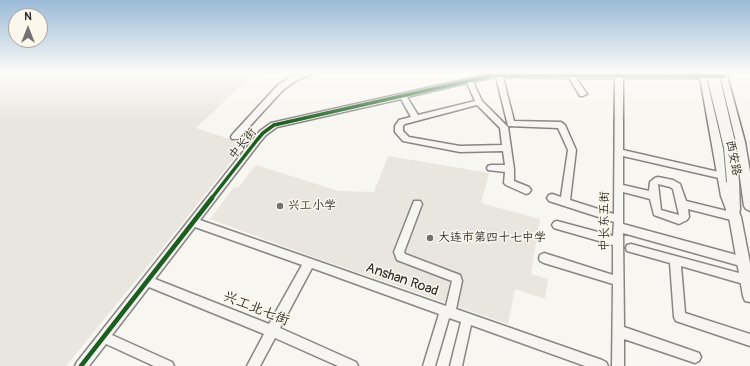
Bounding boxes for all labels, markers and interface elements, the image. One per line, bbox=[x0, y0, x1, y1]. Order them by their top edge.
north arrow bbox=[8, 8, 48, 48]
text: N bbox=[24, 10, 32, 23]
street label: 中长街 bbox=[226, 125, 260, 163]
street label: 西安路 bbox=[722, 139, 744, 177]
street label: 中长东五街 bbox=[598, 191, 612, 251]
place label: 兴工小学 bbox=[288, 199, 336, 213]
marker: 兴工小学 bbox=[275, 201, 285, 211]
place label: 大连市第四十七中学 bbox=[438, 231, 546, 245]
marker: 大连市第四十七中学 bbox=[425, 233, 435, 243]
street label: Anshan Road bbox=[364, 260, 440, 300]
street label: 兴工北七街 bbox=[220, 288, 292, 330]

